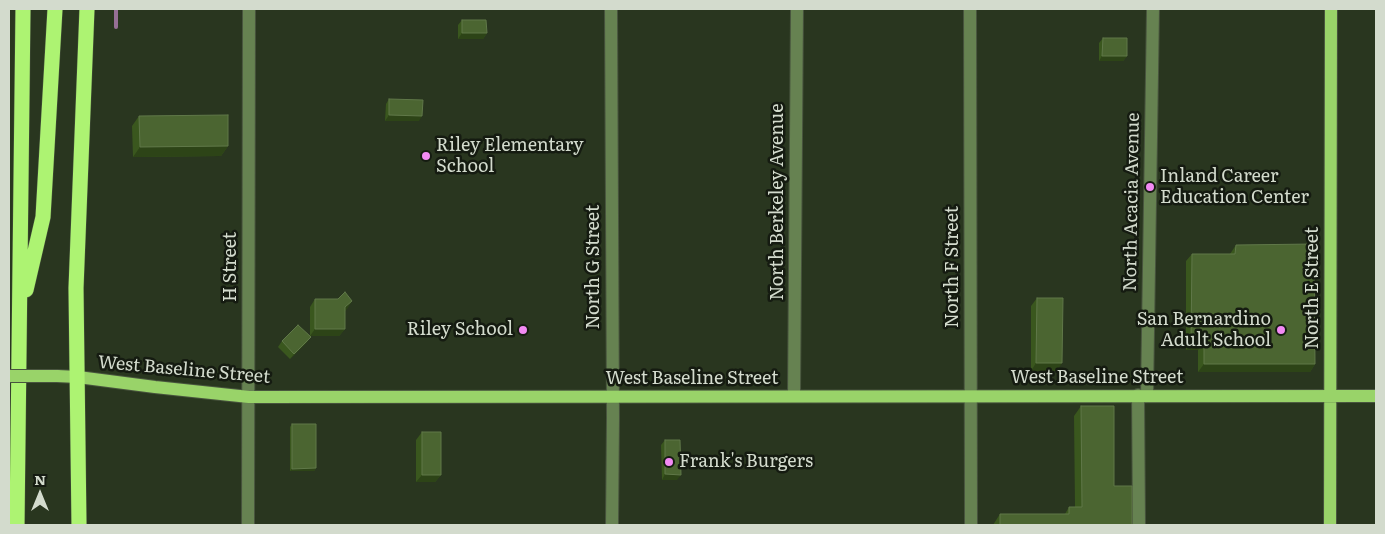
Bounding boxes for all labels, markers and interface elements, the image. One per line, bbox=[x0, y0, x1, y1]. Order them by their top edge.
street label: North Berkeley Avenue bbox=[767, 104, 789, 300]
street label: North Acacia Avenue bbox=[1120, 112, 1144, 292]
place label: Riley Elementary School bbox=[436, 135, 584, 178]
marker: Riley Elementary School bbox=[420, 150, 432, 162]
place label: Inland Career Education Center bbox=[1160, 166, 1309, 208]
marker: Inland Career Education Center bbox=[1144, 181, 1156, 193]
street label: North G Street bbox=[583, 205, 605, 329]
street label: North F Street bbox=[942, 206, 964, 328]
street label: North E Street bbox=[1302, 227, 1324, 349]
street label: H Street bbox=[220, 232, 242, 302]
place label: San Bernardino Adult School bbox=[1137, 309, 1271, 352]
place label: Riley School bbox=[407, 319, 513, 341]
marker: Riley School bbox=[517, 324, 529, 336]
marker: San Bernardino Adult School bbox=[1275, 324, 1287, 336]
street label: West Baseline Street bbox=[97, 352, 271, 388]
street label: West Baseline Street bbox=[1011, 367, 1183, 389]
street label: West Baseline Street bbox=[606, 368, 778, 390]
place label: Frank's Burgers bbox=[679, 451, 813, 473]
marker: Frank's Burgers bbox=[663, 456, 675, 468]
north arrow bbox=[15, 469, 65, 519]
text: N bbox=[34, 469, 46, 489]

